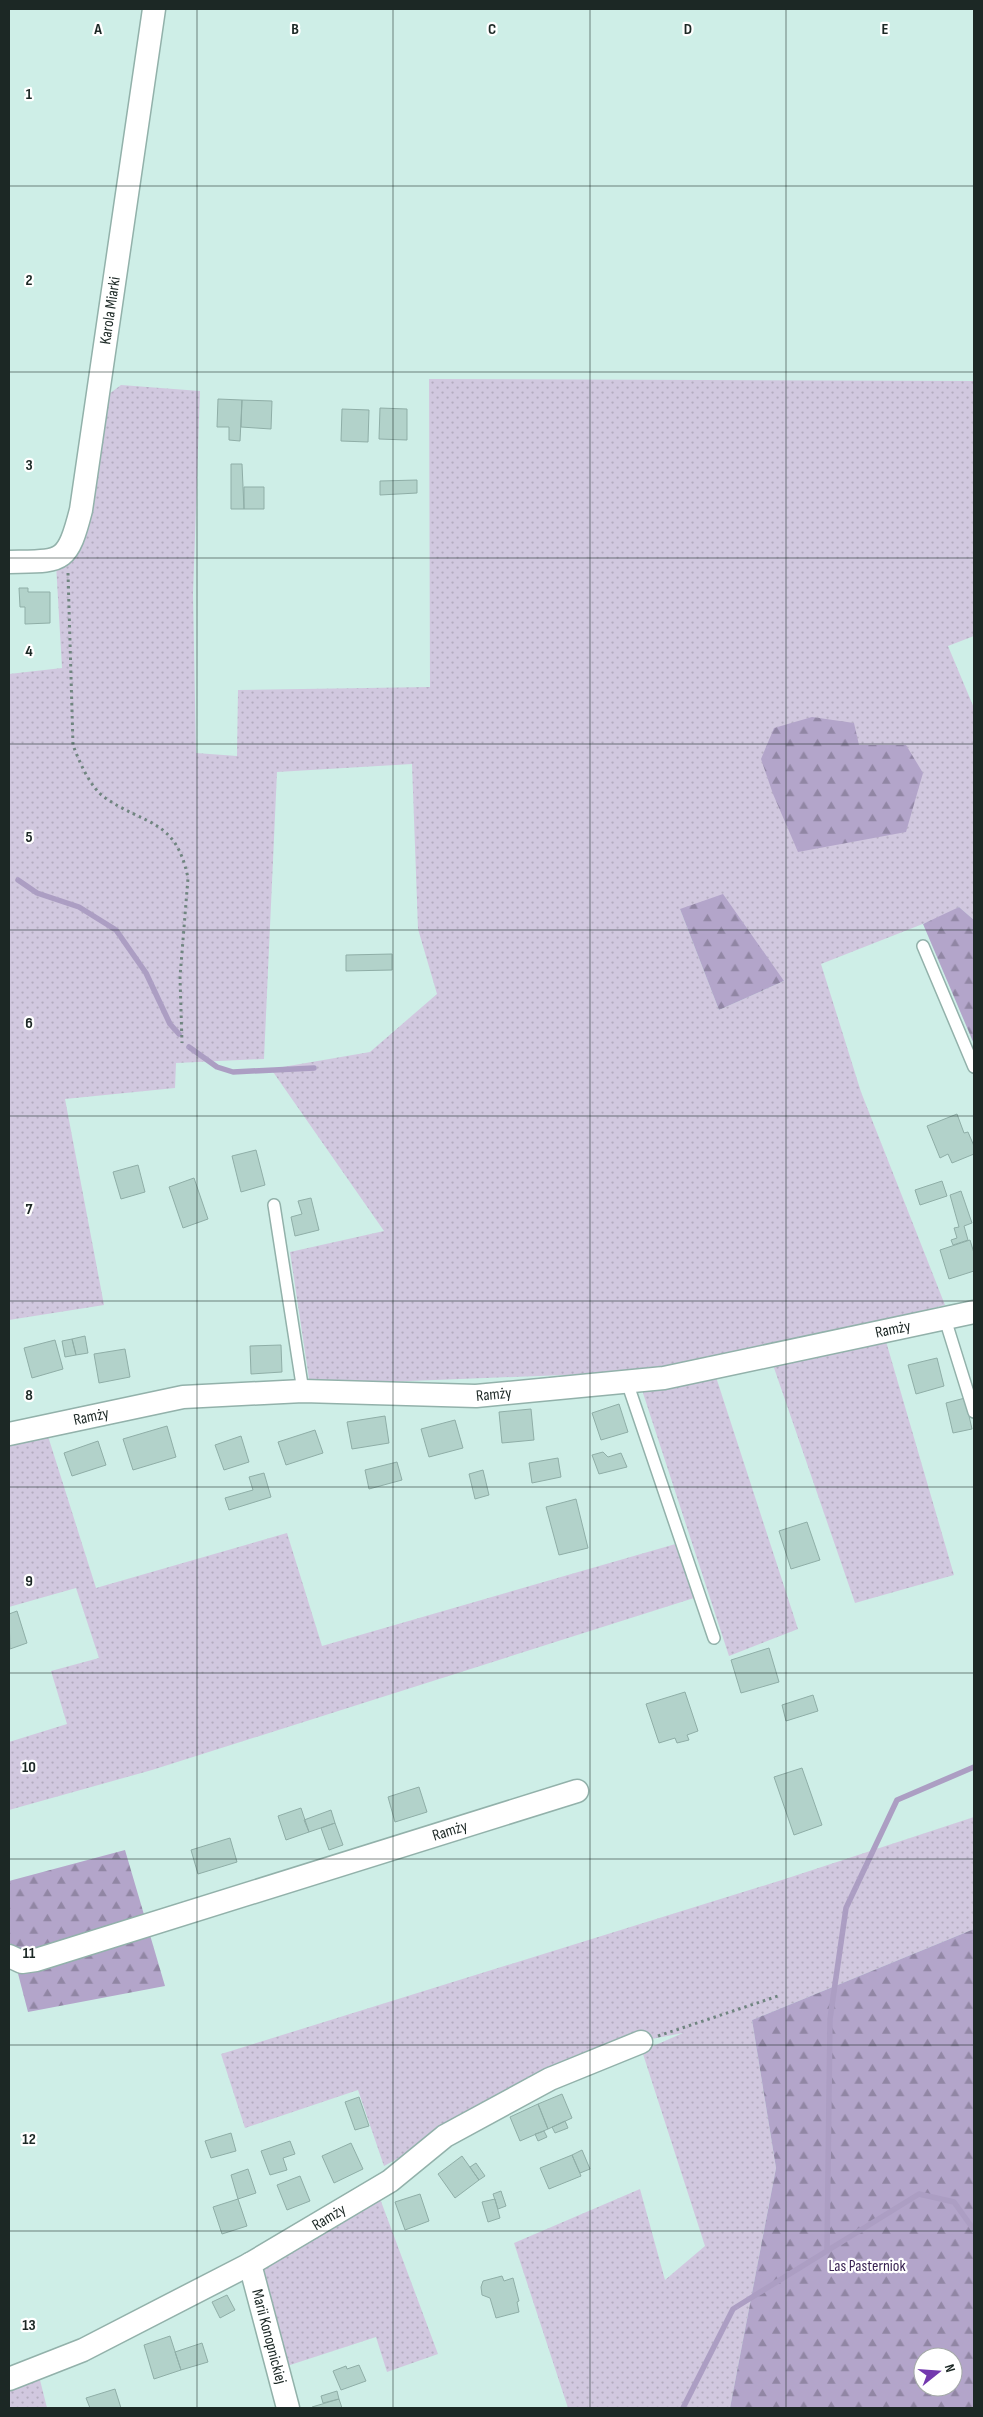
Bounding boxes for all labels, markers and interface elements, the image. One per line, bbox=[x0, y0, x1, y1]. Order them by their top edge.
text: A bbox=[93, 20, 102, 39]
text: B bbox=[291, 20, 299, 39]
text: C bbox=[488, 20, 496, 39]
text: D bbox=[684, 20, 692, 39]
text: E bbox=[882, 20, 889, 39]
text: 1 bbox=[26, 85, 33, 104]
text: 2 bbox=[25, 271, 33, 290]
street label: Karola Miarki bbox=[96, 275, 124, 346]
text: 3 bbox=[25, 456, 33, 475]
text: 4 bbox=[25, 642, 33, 661]
text: 5 bbox=[25, 828, 33, 847]
text: 6 bbox=[25, 1014, 33, 1033]
text: 7 bbox=[26, 1200, 33, 1219]
street label: Ramży bbox=[873, 1316, 912, 1342]
street label: Ramży bbox=[475, 1383, 512, 1405]
text: 8 bbox=[25, 1386, 33, 1405]
street label: Ramży bbox=[72, 1404, 111, 1430]
text: 9 bbox=[25, 1572, 33, 1591]
text: 10 bbox=[22, 1758, 36, 1777]
street label: Ramży bbox=[430, 1816, 470, 1845]
text: 11 bbox=[23, 1944, 36, 1963]
text: 12 bbox=[22, 2130, 36, 2149]
street label: Ramży bbox=[309, 2200, 349, 2235]
park label: Las Pasterniok bbox=[828, 2257, 906, 2276]
street label: Marii Konopnickiej bbox=[248, 2287, 291, 2386]
text: 13 bbox=[22, 2316, 36, 2335]
north arrow bbox=[913, 2347, 963, 2397]
text: N bbox=[941, 2362, 959, 2374]

